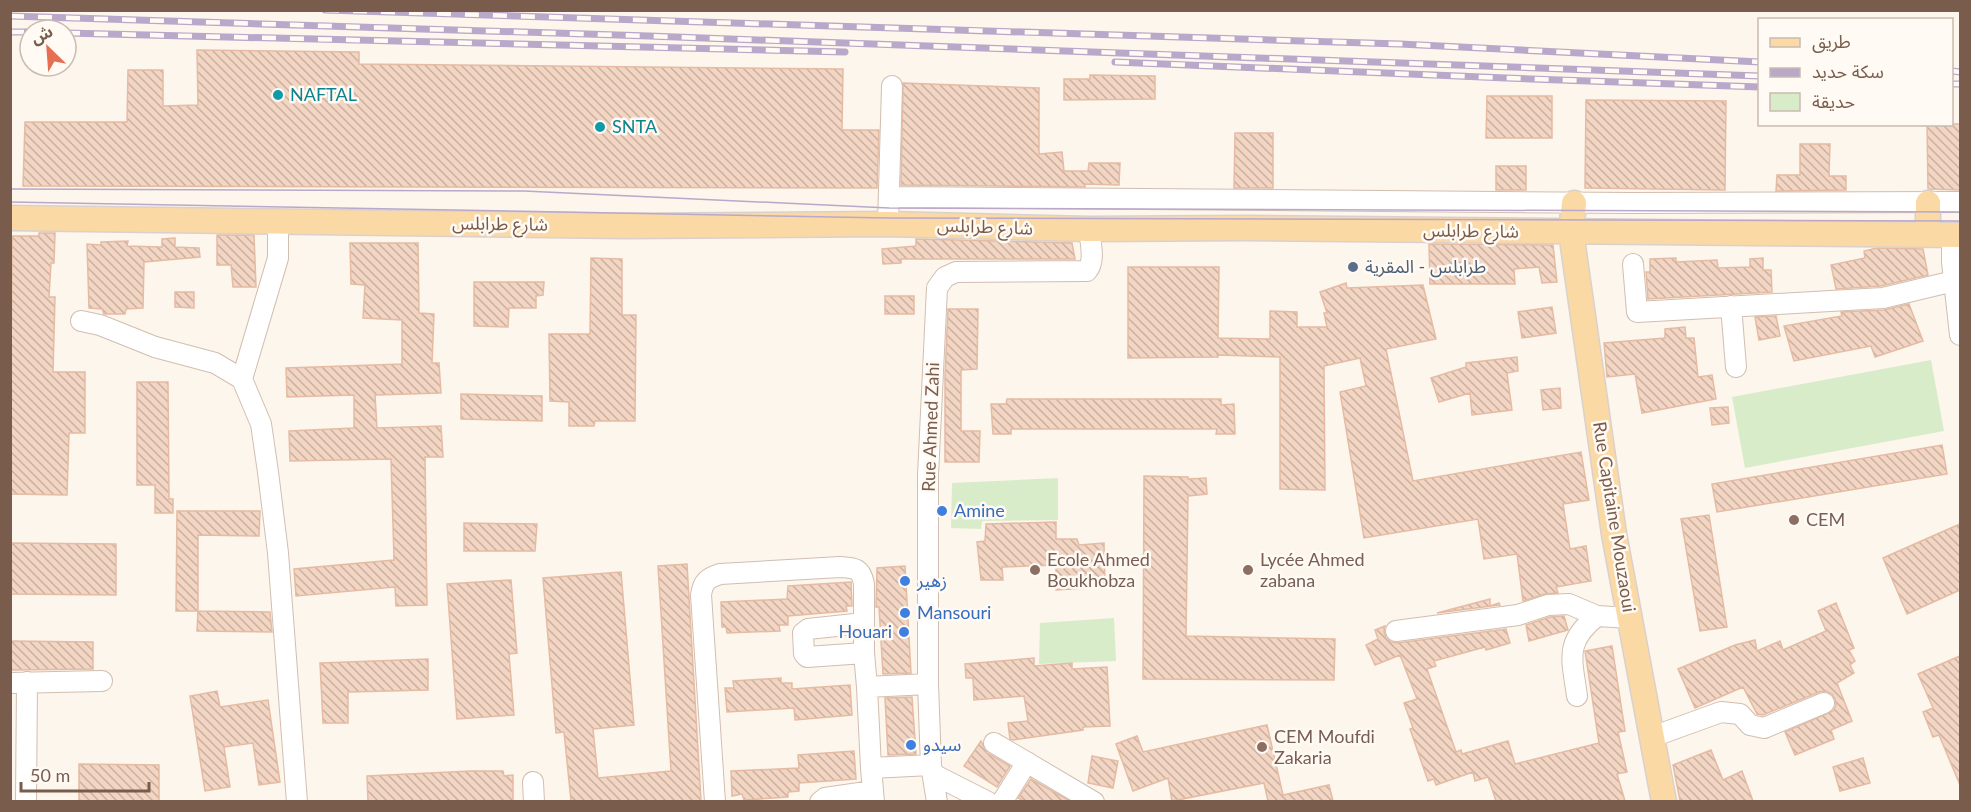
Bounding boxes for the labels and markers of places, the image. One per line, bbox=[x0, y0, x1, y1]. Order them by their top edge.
place label: NAFTAL bbox=[290, 83, 357, 105]
marker: NAFTAL bbox=[271, 88, 285, 102]
place label: SNTA bbox=[612, 115, 658, 137]
marker: SNTA bbox=[593, 120, 607, 134]
place label: طرابلس - المقرية bbox=[1365, 255, 1486, 278]
marker: طرابلس - المقرية bbox=[1346, 260, 1360, 274]
place label: Amine bbox=[954, 499, 1005, 521]
marker: Amine bbox=[935, 504, 949, 518]
place label: CEM bbox=[1806, 508, 1845, 530]
marker: CEM bbox=[1787, 513, 1801, 527]
place label: Ecole Ahmed Boukhobza bbox=[1047, 548, 1150, 591]
place label: Lycée Ahmed zabana bbox=[1260, 548, 1365, 591]
marker: Ecole Ahmed Boukhobza bbox=[1028, 563, 1042, 577]
marker: Lycée Ahmed zabana bbox=[1241, 563, 1255, 577]
place label: زهير bbox=[916, 569, 947, 592]
marker: زهير bbox=[898, 574, 912, 588]
place label: Mansouri bbox=[917, 601, 991, 623]
marker: Mansouri bbox=[898, 606, 912, 620]
place label: Houari bbox=[838, 620, 892, 642]
marker: Houari bbox=[897, 625, 911, 639]
place label: CEM Moufdi Zakaria bbox=[1274, 725, 1375, 768]
place label: سيدو bbox=[923, 733, 961, 755]
marker: سيدو bbox=[904, 738, 918, 752]
marker: CEM Moufdi Zakaria bbox=[1255, 740, 1269, 754]

